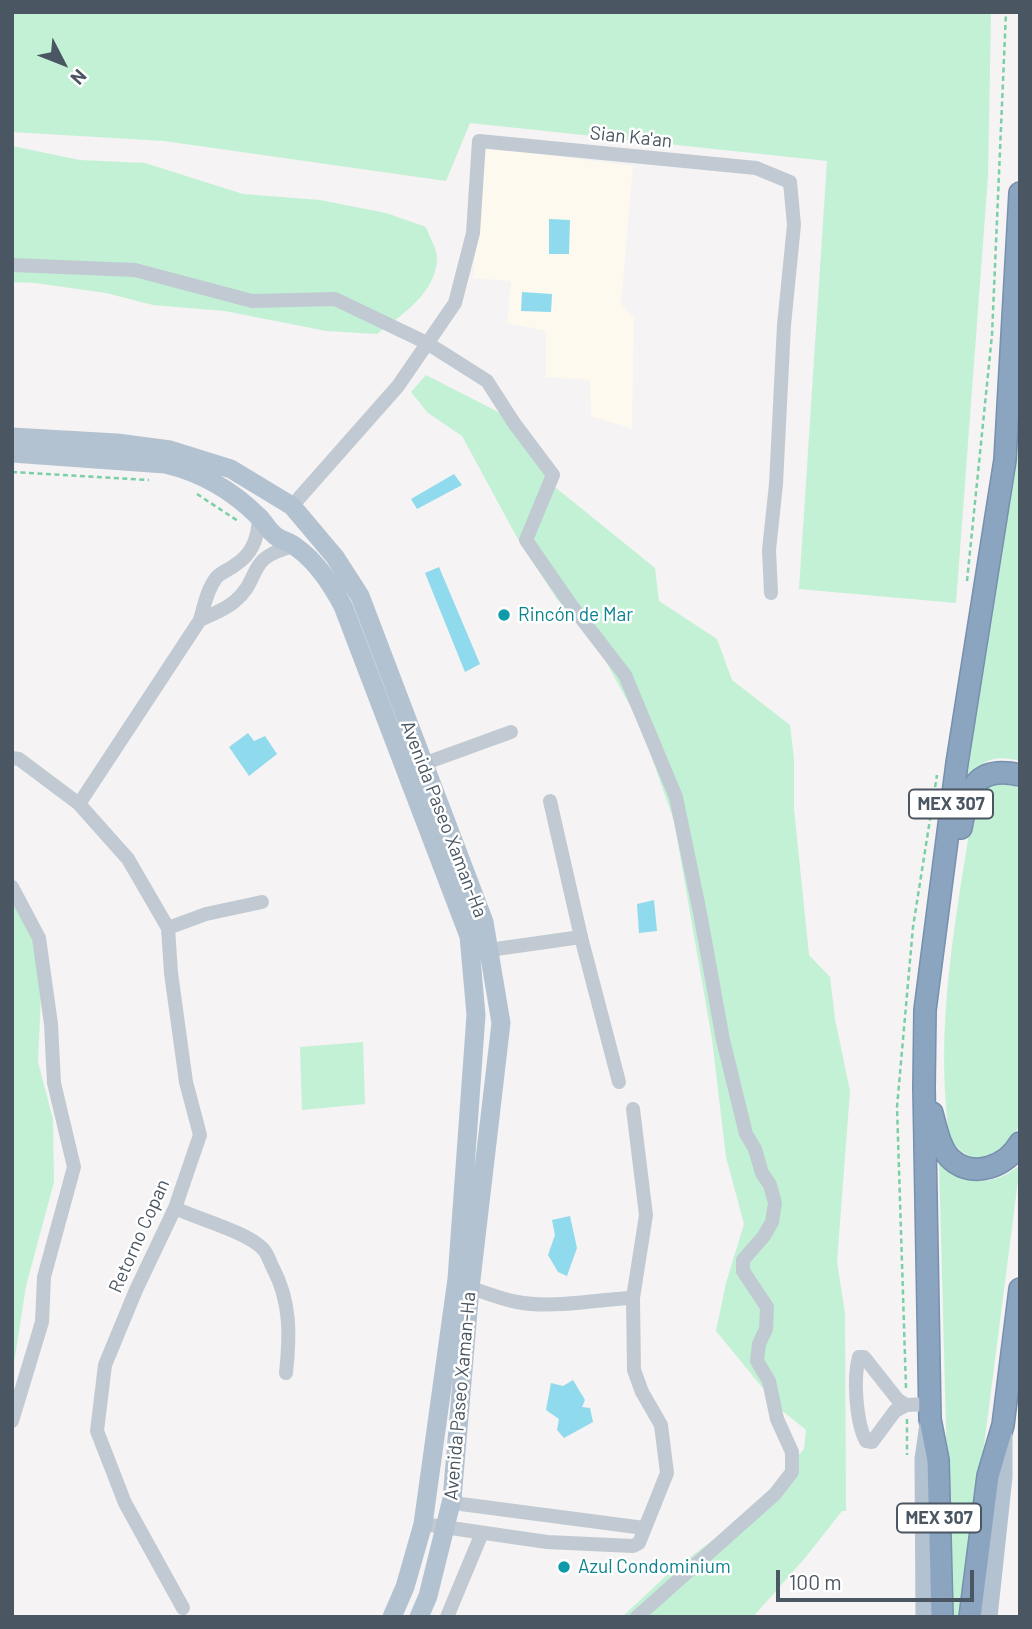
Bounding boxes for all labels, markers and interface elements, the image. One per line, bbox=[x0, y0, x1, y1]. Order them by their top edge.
north arrow bbox=[28, 28, 98, 98]
text: N bbox=[66, 65, 92, 90]
street label: Sian Ka'an bbox=[589, 121, 673, 153]
place label: Rincón de Mar bbox=[518, 604, 633, 626]
marker: Rincón de Mar bbox=[496, 607, 512, 623]
street label: Avenida Paseo Xaman-Ha bbox=[396, 717, 492, 921]
road number: MEX 307 bbox=[909, 790, 993, 818]
street label: Retorno Copan bbox=[104, 1176, 174, 1296]
street label: Avenida Paseo Xaman-Ha bbox=[440, 1291, 480, 1501]
road number: MEX 307 bbox=[897, 1504, 981, 1532]
place label: Azul Condominium bbox=[578, 1556, 731, 1578]
scale bar bbox=[780, 1556, 978, 1600]
marker: Azul Condominium bbox=[556, 1559, 572, 1575]
text: 100 m bbox=[789, 1569, 842, 1594]

